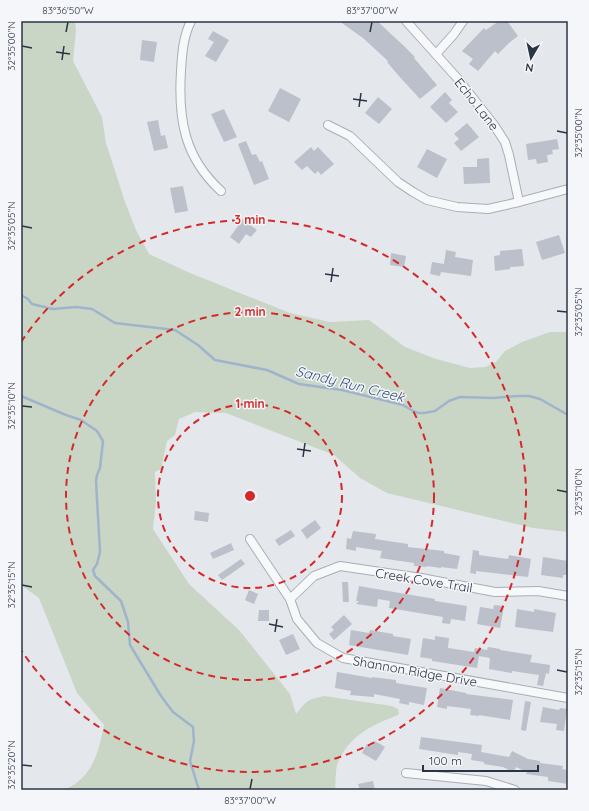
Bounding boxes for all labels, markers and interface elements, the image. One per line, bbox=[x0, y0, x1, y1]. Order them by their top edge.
text: 83°36'50"W bbox=[42, 4, 94, 17]
text: 83°37'00"W bbox=[346, 4, 398, 17]
text: 32°35'00"N bbox=[5, 21, 18, 71]
north arrow bbox=[511, 38, 551, 78]
text: N bbox=[524, 60, 535, 75]
street label: Echo Lane bbox=[451, 74, 503, 134]
text: 32°35'00"N bbox=[572, 108, 585, 158]
text: 32°35'05"N bbox=[5, 201, 18, 251]
text: 3 min bbox=[235, 212, 265, 227]
text: 32°35'05"N bbox=[572, 287, 585, 337]
text: 2 min bbox=[234, 304, 266, 319]
water label: Sandy Run Creek bbox=[294, 362, 408, 407]
text: 32°35'10"N bbox=[5, 382, 18, 430]
text: 1 min bbox=[235, 396, 265, 411]
text: 32°35'10"N bbox=[572, 468, 585, 516]
centre of rings bbox=[243, 489, 257, 503]
text: 32°35'15"N bbox=[5, 562, 18, 608]
street label: Creek Cove Trail bbox=[374, 564, 474, 596]
text: 32°35'15"N bbox=[572, 649, 585, 695]
street label: Shannon Ridge Drive bbox=[352, 652, 478, 690]
text: 32°35'20"N bbox=[5, 740, 18, 790]
scale bar bbox=[423, 747, 538, 773]
text: 100 m bbox=[429, 753, 462, 768]
text: 83°37'00"W bbox=[224, 794, 276, 807]

